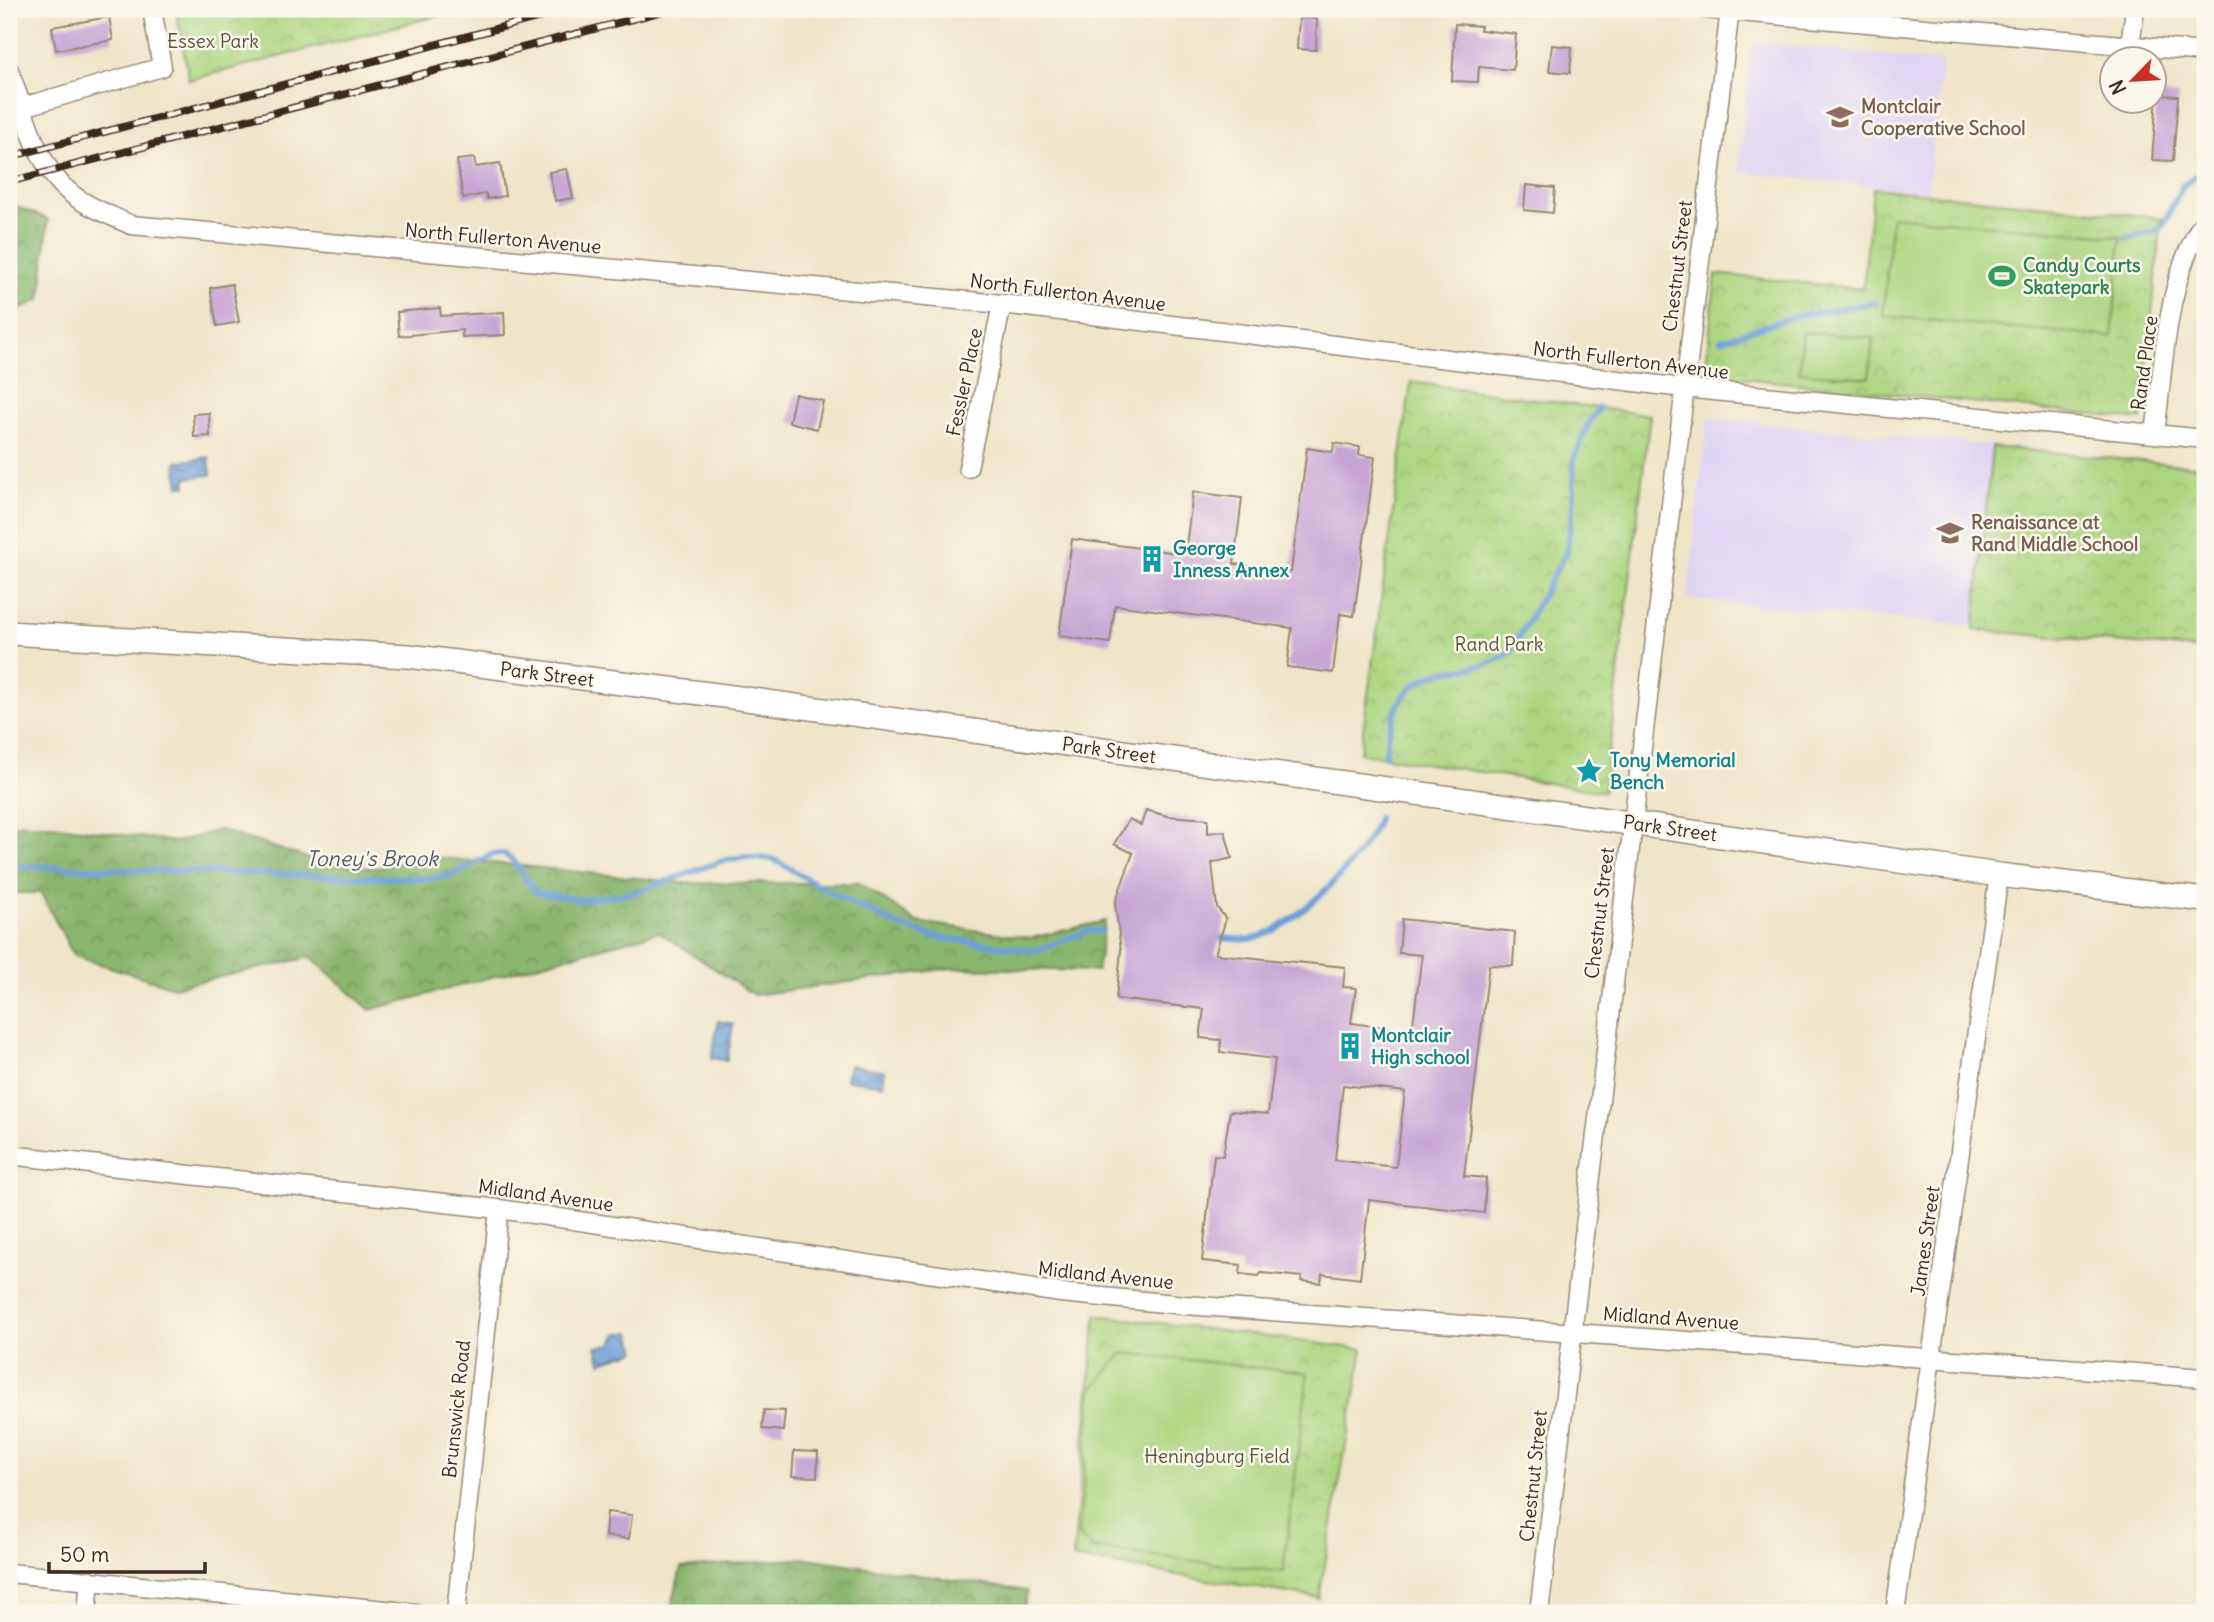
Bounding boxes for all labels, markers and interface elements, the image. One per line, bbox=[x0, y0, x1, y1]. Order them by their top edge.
park label: Essex Park bbox=[167, 29, 259, 53]
north arrow bbox=[2098, 46, 2168, 116]
text: N bbox=[2104, 76, 2131, 98]
place label: Montclair Cooperative School bbox=[1861, 94, 2026, 140]
school or university icon: Montclair Cooperative School bbox=[1825, 102, 1855, 132]
street label: Chestnut Street bbox=[1657, 199, 1697, 333]
street label: North Fullerton Avenue bbox=[404, 217, 602, 259]
place label: Candy Courts Skatepark bbox=[2023, 253, 2141, 299]
sports icon: Candy Courts Skatepark bbox=[1987, 261, 2017, 291]
street label: North Fullerton Avenue bbox=[969, 268, 1167, 316]
street label: Rand Place bbox=[2125, 314, 2163, 412]
street label: Fessler Place bbox=[941, 326, 987, 438]
street label: North Fullerton Avenue bbox=[1532, 336, 1730, 384]
place label: Renaissance at Rand Middle School bbox=[1971, 510, 2138, 556]
school or university icon: Renaissance at Rand Middle School bbox=[1935, 518, 1965, 548]
place label: George Inness Annex bbox=[1173, 536, 1290, 582]
building icon: George Inness Annex bbox=[1137, 544, 1167, 574]
park label: Rand Park bbox=[1455, 632, 1544, 656]
street label: Park Street bbox=[499, 656, 595, 692]
street label: Park Street bbox=[1061, 732, 1157, 768]
place label: Tony Memorial Bench bbox=[1610, 748, 1736, 794]
place icon: Tony Memorial Bench bbox=[1574, 756, 1604, 786]
street label: Park Street bbox=[1622, 810, 1718, 846]
water label: Toney's Brook bbox=[306, 845, 439, 872]
street label: Chestnut Street bbox=[1579, 846, 1619, 980]
place label: Montclair High school bbox=[1371, 1023, 1470, 1069]
building icon: Montclair High school bbox=[1335, 1031, 1365, 1061]
street label: Midland Avenue bbox=[477, 1174, 615, 1216]
street label: James Street bbox=[1905, 1184, 1945, 1298]
street label: Midland Avenue bbox=[1037, 1256, 1175, 1294]
street label: Midland Avenue bbox=[1602, 1301, 1740, 1335]
street label: Brunswick Road bbox=[437, 1339, 475, 1479]
street label: Chestnut Street bbox=[1514, 1409, 1552, 1543]
park label: Heningburg Field bbox=[1144, 1444, 1290, 1468]
scale bar bbox=[49, 1531, 205, 1575]
text: 50 m bbox=[60, 1541, 109, 1568]

